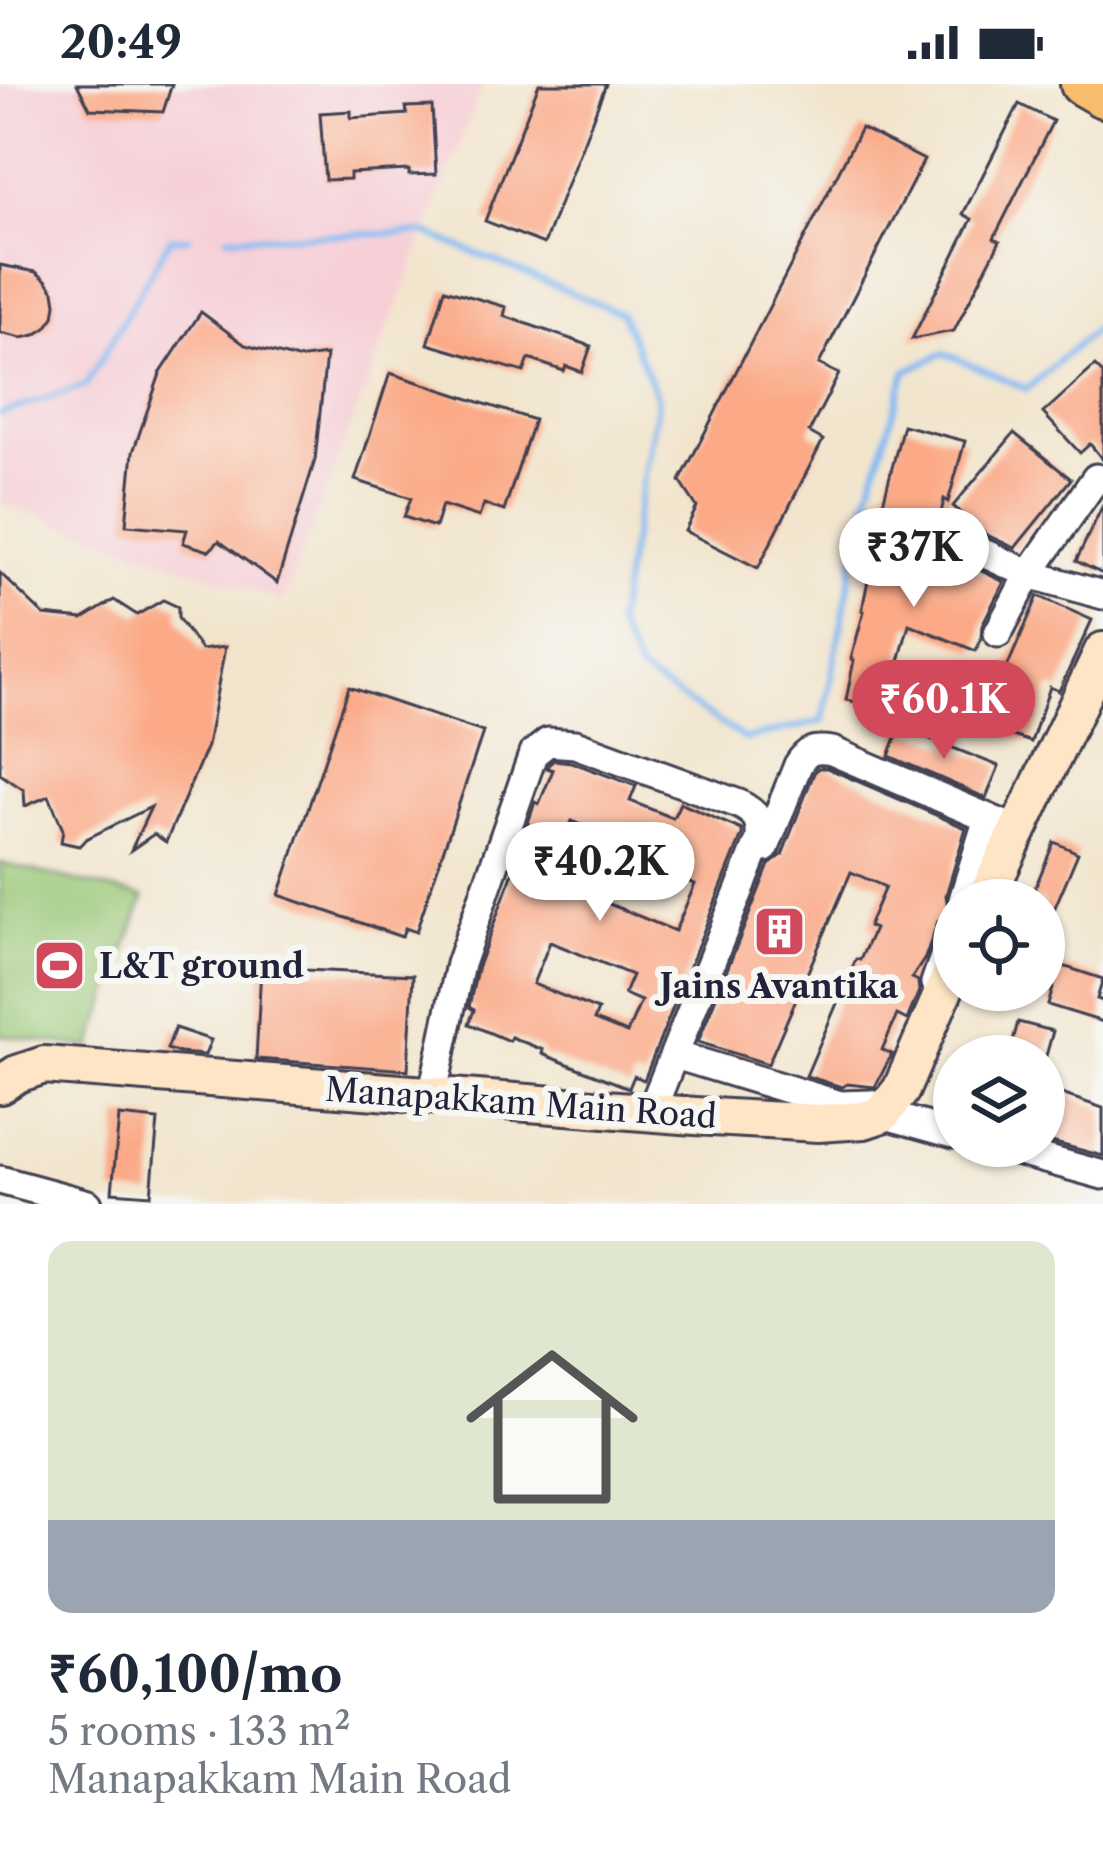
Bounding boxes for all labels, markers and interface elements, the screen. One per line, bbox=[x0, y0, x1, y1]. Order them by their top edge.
text: 20:49 bbox=[60, 14, 182, 70]
pin: ₹37K bbox=[843, 508, 985, 610]
text: ₹37K bbox=[866, 523, 962, 571]
pin: ₹60.1K bbox=[846, 660, 1042, 762]
text: ₹60.1K bbox=[879, 675, 1009, 723]
pin: ₹40.2K bbox=[502, 822, 698, 924]
text: ₹40.2K bbox=[533, 837, 667, 885]
map controls bbox=[933, 879, 1065, 1167]
button: locate bbox=[933, 879, 1065, 1011]
building icon: Jains Avantika bbox=[751, 904, 807, 960]
sports icon: L&T ground bbox=[32, 938, 88, 994]
place label: L&T ground bbox=[99, 946, 304, 987]
place label: Jains Avantika bbox=[654, 966, 899, 1007]
button: layers bbox=[933, 1035, 1065, 1167]
street label: Manapakkam Main Road bbox=[324, 1069, 718, 1137]
icon: home bbox=[444, 1319, 660, 1535]
text: ₹60,100/mo bbox=[48, 1643, 342, 1705]
text: 5 rooms · 133 m² bbox=[48, 1707, 350, 1755]
text: Manapakkam Main Road bbox=[48, 1755, 512, 1803]

